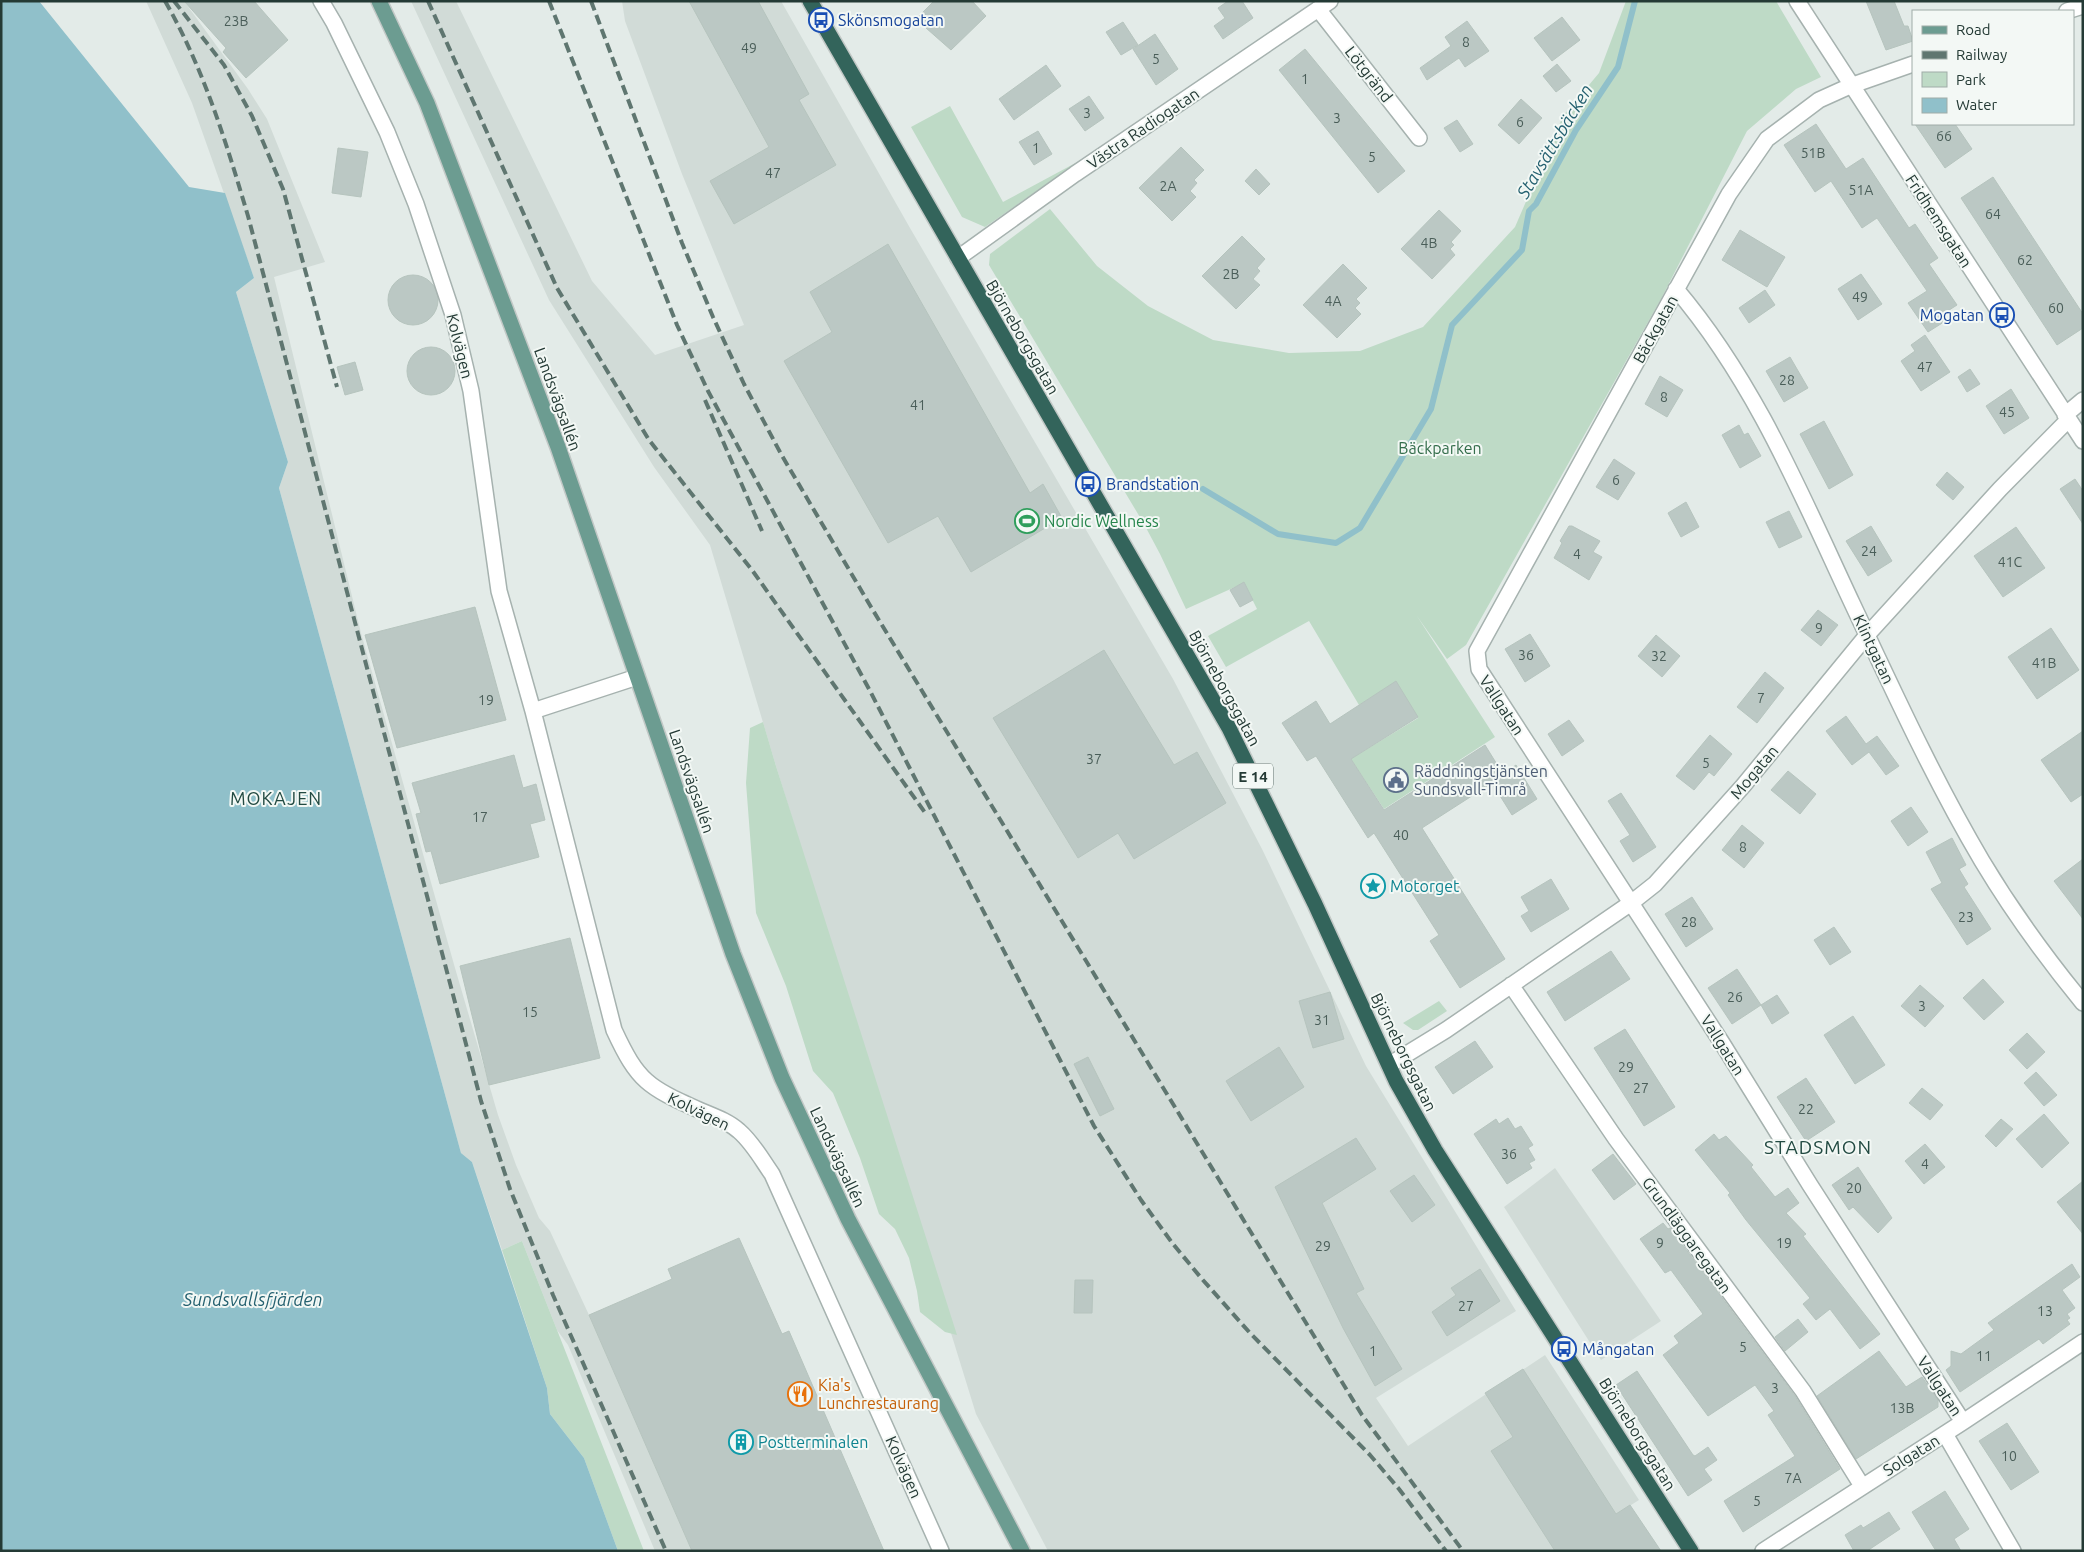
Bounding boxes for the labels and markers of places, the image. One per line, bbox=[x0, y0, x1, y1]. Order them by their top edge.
bus stop icon: Skönsmogatan bbox=[808, 7, 834, 33]
place label: Skönsmogatan bbox=[838, 11, 944, 29]
bus stop icon: Mogatan bbox=[1989, 302, 2015, 328]
place label: Mogatan bbox=[1920, 306, 1984, 324]
bus stop icon: Brandstation bbox=[1075, 471, 1101, 497]
place label: Brandstation bbox=[1106, 475, 1199, 493]
sports icon: Nordic Wellness bbox=[1014, 508, 1040, 534]
place label: Nordic Wellness bbox=[1044, 512, 1159, 530]
place label: Räddningstjänsten Sundsvall-Timrå bbox=[1414, 762, 1548, 798]
public building icon: Räddningstjänsten Sundsvall-Timrå bbox=[1383, 767, 1409, 793]
place icon: Motorget bbox=[1360, 873, 1386, 899]
place label: Motorget bbox=[1390, 877, 1460, 895]
bus stop icon: Mångatan bbox=[1551, 1336, 1577, 1362]
place label: Mångatan bbox=[1582, 1340, 1654, 1358]
place label: Kia's Lunchrestaurang bbox=[818, 1376, 939, 1412]
restaurant icon: Kia's Lunchrestaurang bbox=[787, 1381, 813, 1407]
building icon: Postterminalen bbox=[728, 1429, 754, 1455]
place label: Postterminalen bbox=[758, 1433, 868, 1451]

